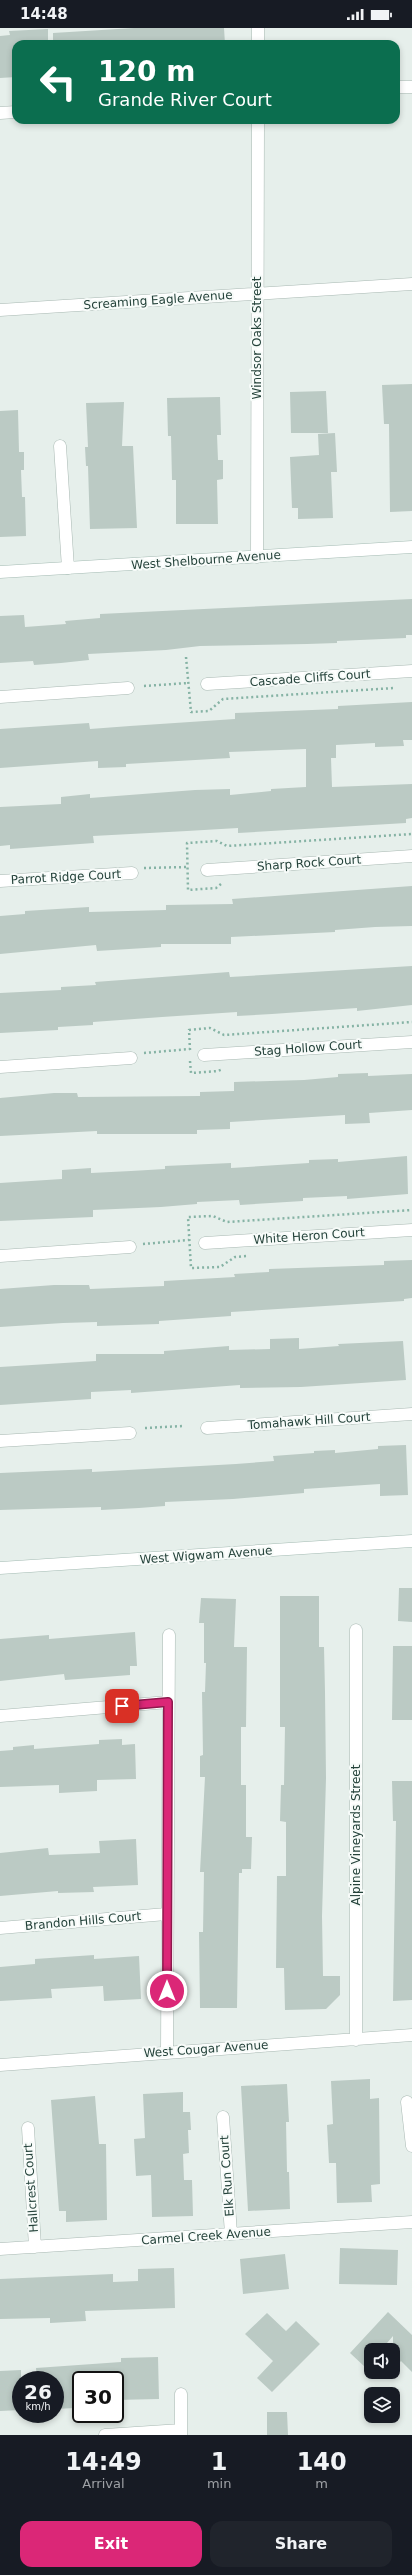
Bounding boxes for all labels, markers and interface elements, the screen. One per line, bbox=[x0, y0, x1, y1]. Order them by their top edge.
text: 14:48 bbox=[20, 5, 68, 23]
text: 120 m bbox=[98, 55, 195, 88]
icon: left bbox=[32, 56, 84, 108]
text: Grande River Court bbox=[98, 89, 272, 110]
street label: Windsor Oaks Street bbox=[250, 276, 264, 399]
street label: Screaming Eagle Avenue bbox=[83, 288, 233, 312]
street label: West Shelbourne Avenue bbox=[131, 548, 281, 572]
street label: Cascade Cliffs Court bbox=[249, 667, 371, 689]
street label: Sharp Rock Court bbox=[256, 852, 362, 874]
street label: Parrot Ridge Court bbox=[11, 867, 122, 887]
street label: Stag Hollow Court bbox=[254, 1037, 363, 1059]
street label: White Heron Court bbox=[253, 1225, 365, 1247]
street label: Tomahawk Hill Court bbox=[246, 1410, 371, 1432]
street label: West Wigwam Avenue bbox=[139, 1543, 273, 1567]
pin bbox=[105, 1689, 139, 1723]
icon: arrive bbox=[111, 1695, 133, 1717]
street label: Alpine Vineyards Street bbox=[349, 1764, 363, 1905]
street label: Brandon Hills Court bbox=[24, 1909, 142, 1933]
position arrow bbox=[146, 1970, 188, 2012]
street label: West Cougar Avenue bbox=[143, 2038, 269, 2060]
street label: Elk Run Court bbox=[217, 2135, 237, 2217]
street label: Hallcrest Court bbox=[21, 2143, 41, 2233]
street label: Carmel Creek Avenue bbox=[141, 2224, 271, 2248]
map controls bbox=[364, 2343, 400, 2423]
button: sound bbox=[364, 2343, 400, 2379]
speed limit sign: 30 bbox=[72, 2371, 124, 2423]
text: 26 bbox=[24, 2380, 52, 2404]
button: layers bbox=[364, 2387, 400, 2423]
text: km/h bbox=[25, 2401, 51, 2412]
text: 14:49 bbox=[65, 2448, 142, 2476]
text: 1 bbox=[211, 2448, 227, 2476]
text: 140 bbox=[297, 2448, 347, 2476]
text: Arrival bbox=[82, 2476, 125, 2491]
text: min bbox=[207, 2476, 231, 2491]
text: m bbox=[315, 2476, 328, 2491]
button: Exit bbox=[20, 2521, 202, 2567]
button: Share bbox=[210, 2521, 392, 2567]

